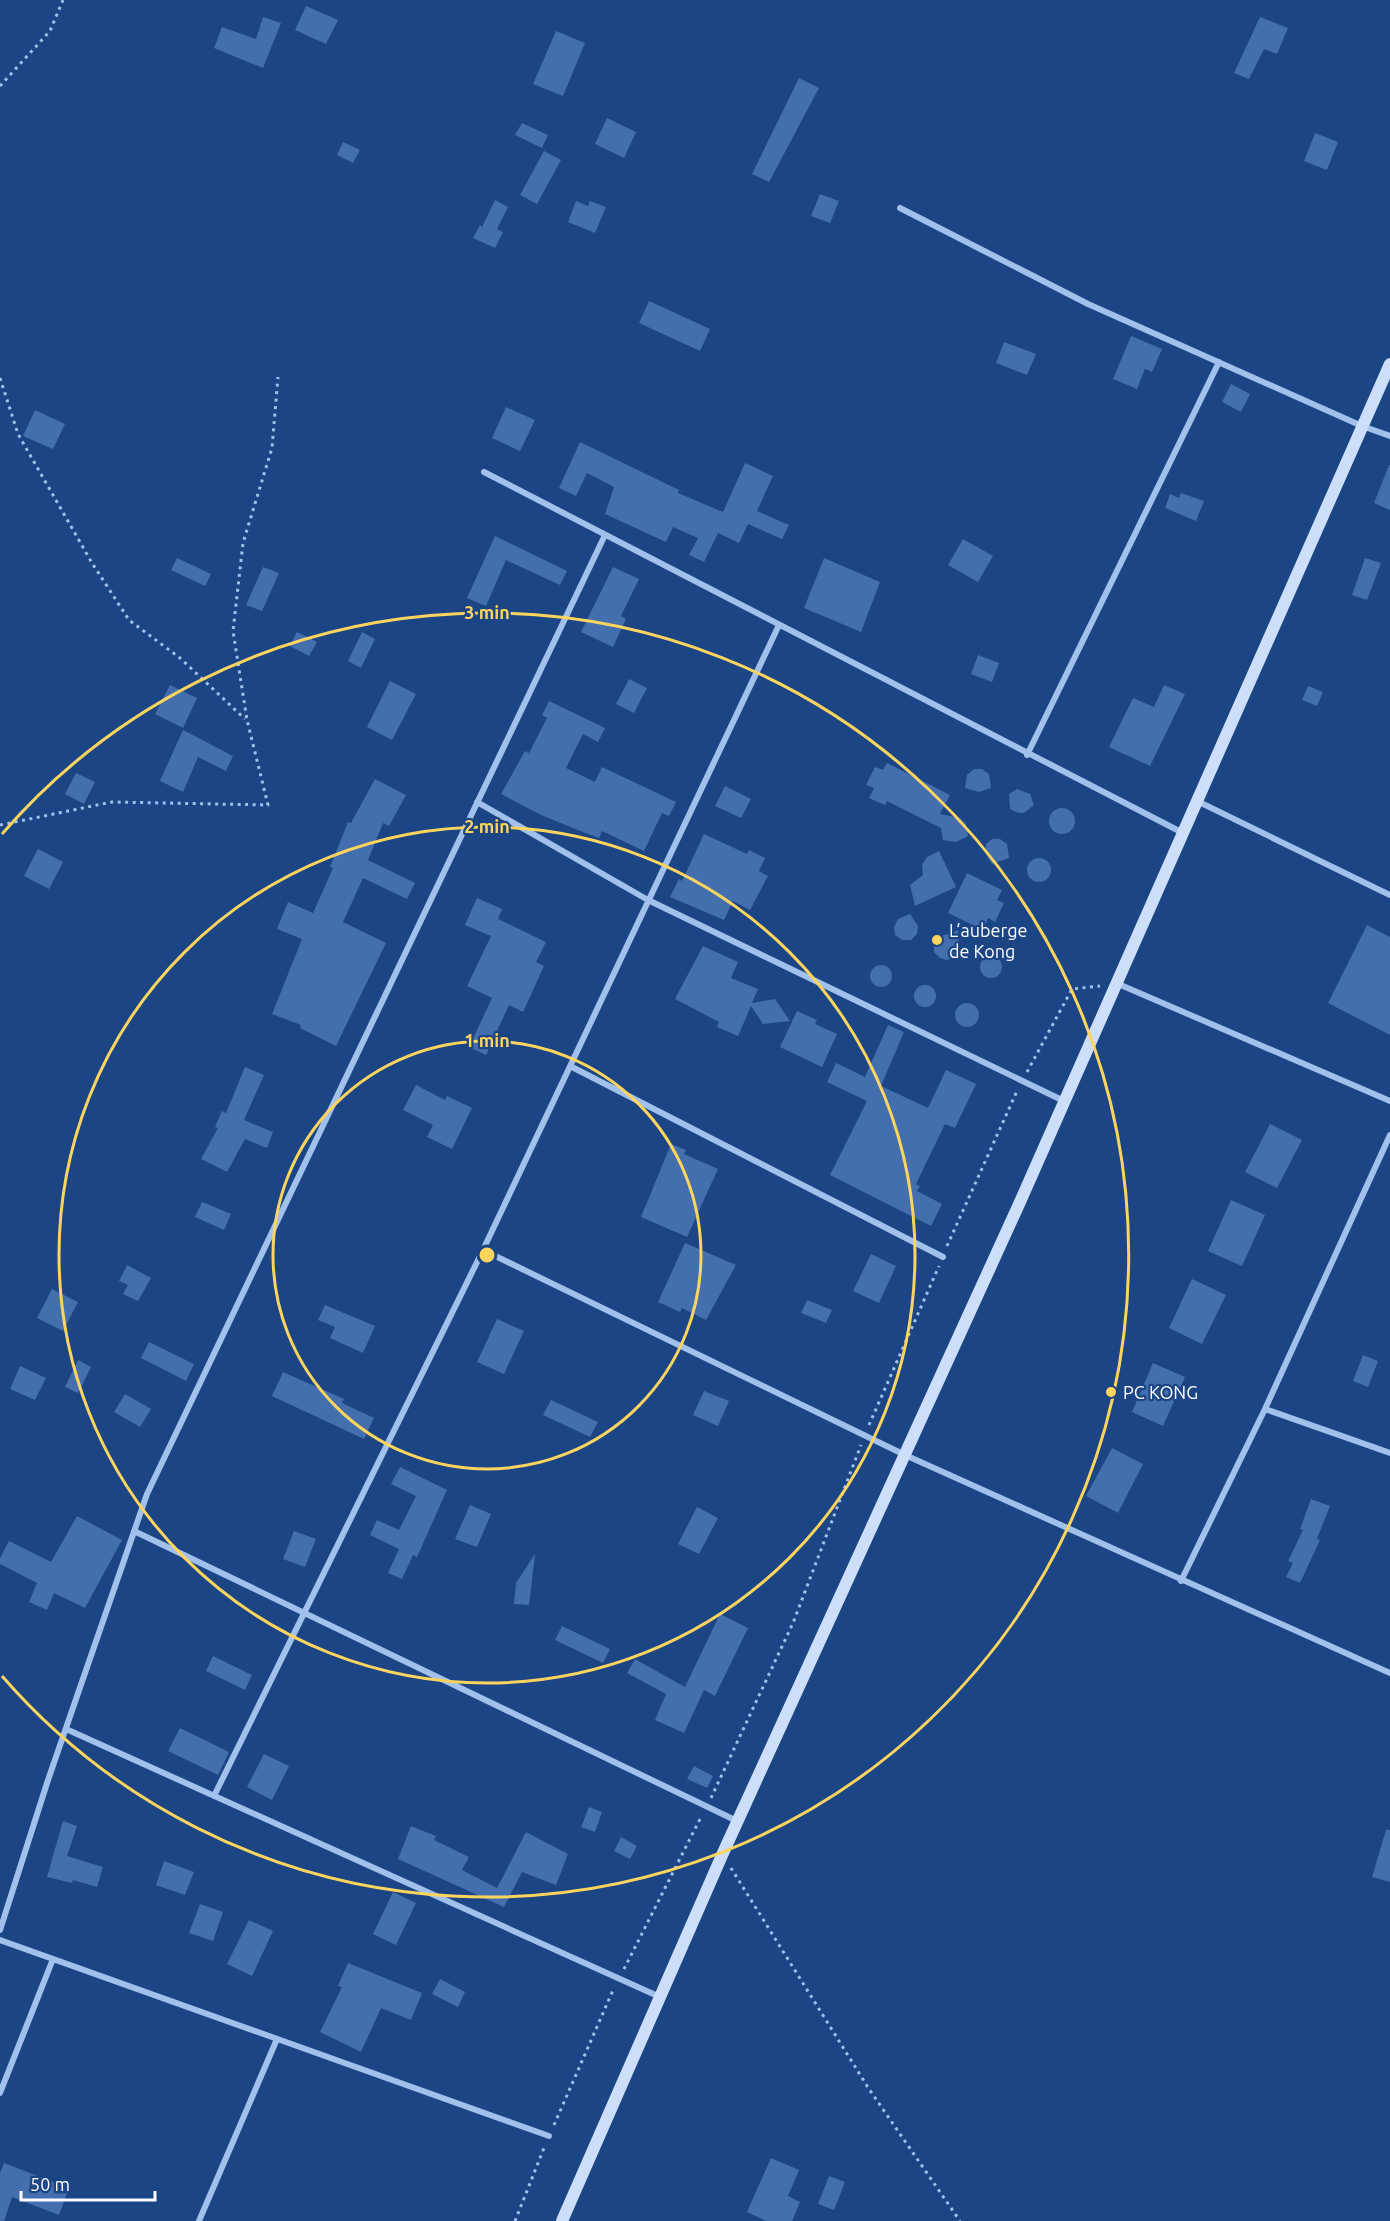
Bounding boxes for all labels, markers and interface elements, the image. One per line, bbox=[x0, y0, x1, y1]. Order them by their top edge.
text: 3 min bbox=[464, 602, 510, 622]
text: 2 min bbox=[464, 816, 510, 836]
place label: L’auberge de Kong bbox=[949, 920, 1028, 961]
marker: L’auberge de Kong bbox=[930, 933, 944, 947]
text: 1 min bbox=[464, 1030, 510, 1050]
centre of rings bbox=[477, 1245, 497, 1265]
place label: PC KONG bbox=[1123, 1382, 1198, 1402]
marker: PC KONG bbox=[1104, 1385, 1118, 1399]
scale bar bbox=[21, 2164, 154, 2202]
text: 50 m bbox=[30, 2174, 70, 2194]

